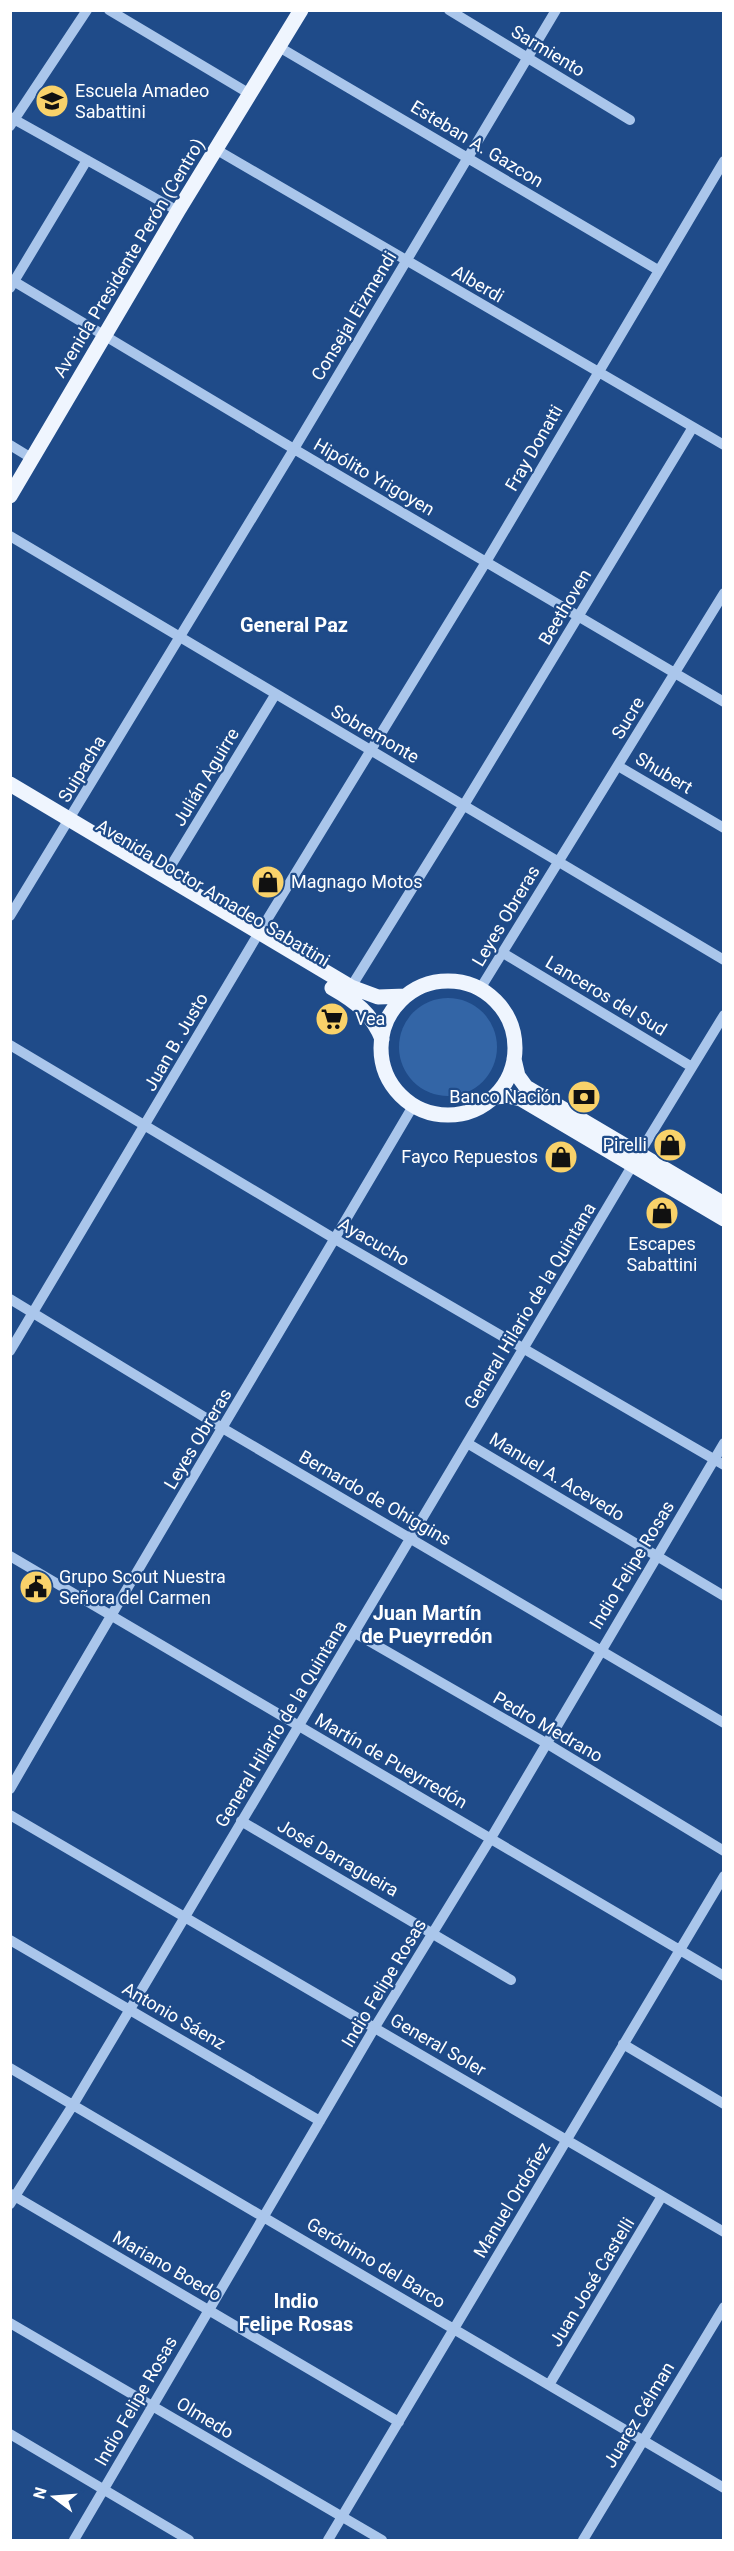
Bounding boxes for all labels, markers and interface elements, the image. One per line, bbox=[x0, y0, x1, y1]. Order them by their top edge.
street label: Sarmiento bbox=[508, 20, 589, 81]
place label: Escuela Amadeo Sabattini bbox=[75, 80, 209, 122]
school or university icon: Escuela Amadeo Sabattini bbox=[34, 83, 70, 119]
street label: Esteban A. Gazcon bbox=[407, 96, 547, 191]
street label: Avenida Presidente Perón (Centro) bbox=[49, 134, 209, 382]
street label: Consejal Eizmendi bbox=[307, 247, 400, 384]
street label: Alberdi bbox=[449, 260, 508, 307]
street label: Fray Donatti bbox=[500, 401, 567, 495]
street label: Hipólito Yrigoyen bbox=[310, 434, 438, 520]
street label: Beethoven bbox=[534, 565, 595, 648]
district label: General Paz bbox=[240, 613, 348, 637]
street label: Sucre bbox=[607, 693, 648, 743]
street label: Sobremonte bbox=[328, 700, 423, 767]
street label: Julián Aguirre bbox=[168, 724, 243, 830]
street label: Suipacha bbox=[54, 732, 110, 806]
street label: Shubert bbox=[632, 747, 697, 798]
street label: Avenida Doctor Amadeo Sabattini bbox=[93, 814, 334, 971]
street label: Leyes Obreras bbox=[467, 862, 544, 970]
shop icon: Magnago Motos bbox=[250, 864, 286, 900]
place label: Magnago Motos bbox=[291, 871, 422, 892]
street label: Lanceros del Sud bbox=[542, 951, 671, 1040]
street label: Juan B. Justo bbox=[139, 989, 212, 1094]
supermarket icon: Vea bbox=[314, 1001, 350, 1037]
place label: Vea bbox=[355, 1008, 385, 1029]
bank icon: Banco Nación bbox=[566, 1079, 602, 1115]
place label: Banco Nación bbox=[449, 1086, 561, 1107]
shop icon: Pirelli bbox=[652, 1127, 688, 1163]
place label: Pirelli bbox=[603, 1134, 647, 1155]
shop icon: Fayco Repuestos bbox=[543, 1139, 579, 1175]
place label: Fayco Repuestos bbox=[401, 1146, 538, 1167]
shop icon: Escapes Sabattini bbox=[644, 1195, 680, 1231]
street label: General Hilario de la Quintana bbox=[460, 1199, 600, 1413]
street label: Ayacucho bbox=[335, 1213, 413, 1270]
place label: Escapes Sabattini bbox=[627, 1233, 697, 1275]
street label: Leyes Obreras bbox=[159, 1385, 236, 1493]
street label: Manuel A. Acevedo bbox=[486, 1428, 629, 1525]
street label: Bernardo de Ohiggins bbox=[295, 1445, 455, 1550]
street label: Indio Felipe Rosas bbox=[585, 1497, 678, 1633]
place label: Grupo Scout Nuestra Señora del Carmen bbox=[59, 1566, 226, 1608]
public building icon: Grupo Scout Nuestra Señora del Carmen bbox=[18, 1569, 54, 1605]
district label: Juan Martín de Pueyrredón bbox=[362, 1601, 492, 1648]
street label: General Hilario de la Quintana bbox=[211, 1617, 351, 1831]
street label: Pedro Medrano bbox=[490, 1687, 607, 1766]
street label: Martín de Pueyrredón bbox=[311, 1708, 471, 1813]
street label: José Darragueira bbox=[274, 1814, 402, 1901]
street label: Indio Felipe Rosas bbox=[337, 1915, 430, 2051]
street label: Antonio Sáenz bbox=[119, 1978, 230, 2054]
street label: General Soler bbox=[387, 2009, 490, 2080]
street label: Manuel Ordoñez bbox=[469, 2138, 554, 2261]
street label: Gerónimo del Barco bbox=[303, 2213, 449, 2312]
street label: Juan José Castelli bbox=[545, 2213, 638, 2350]
street label: Mariano Boedo bbox=[109, 2226, 225, 2305]
district label: Indio Felipe Rosas bbox=[239, 2289, 353, 2336]
street label: Indio Felipe Rosas bbox=[90, 2332, 181, 2469]
street label: Juarez Célman bbox=[599, 2358, 678, 2471]
street label: Olmedo bbox=[173, 2392, 237, 2443]
north arrow bbox=[24, 2467, 84, 2527]
text: N bbox=[29, 2485, 51, 2501]

